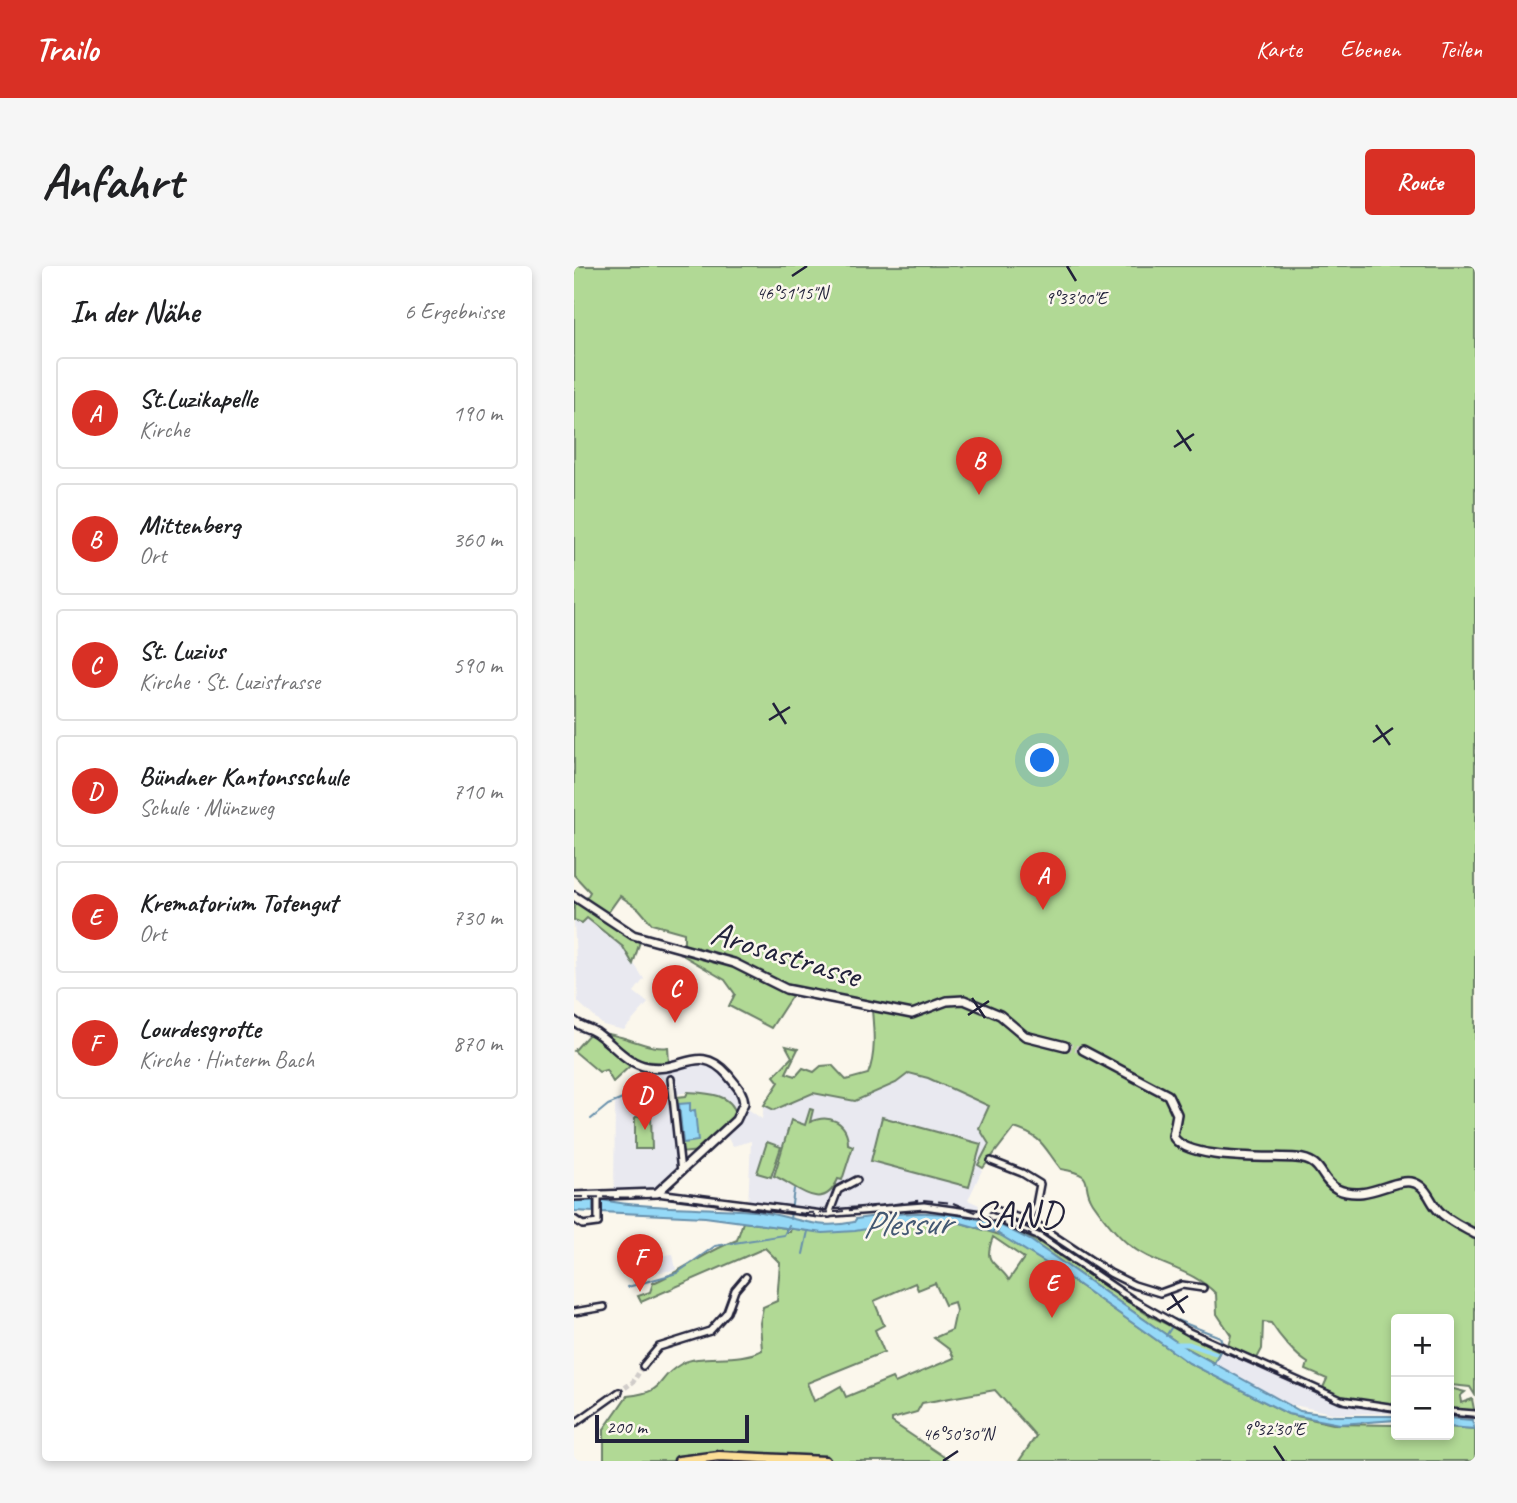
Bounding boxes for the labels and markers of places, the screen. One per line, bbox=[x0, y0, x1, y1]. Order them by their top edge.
pin: B bbox=[956, 437, 1002, 495]
pin: A bbox=[1020, 852, 1066, 910]
pin: C bbox=[652, 965, 698, 1023]
pin: D bbox=[622, 1072, 668, 1130]
pin: F bbox=[617, 1234, 663, 1292]
pin: E bbox=[1029, 1260, 1075, 1318]

